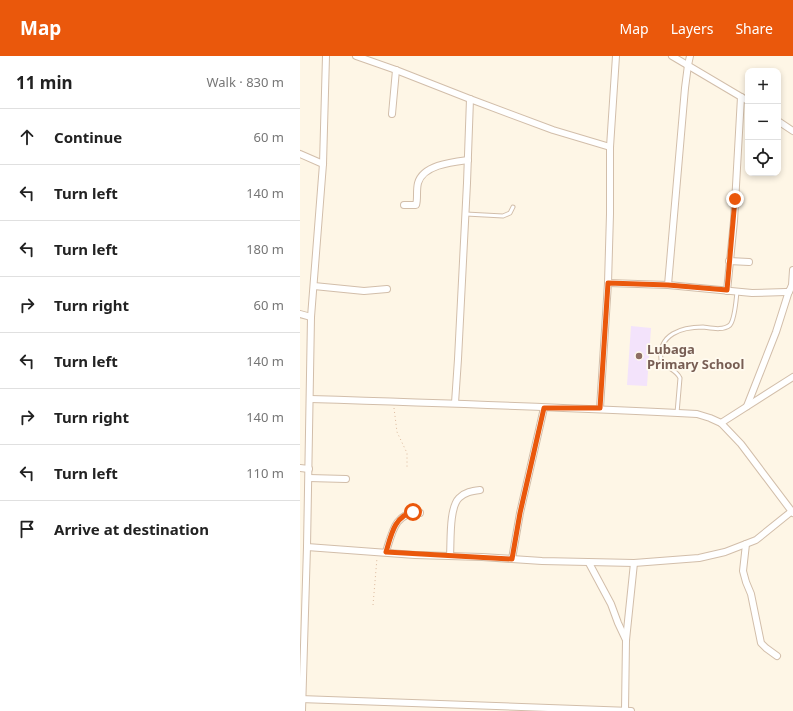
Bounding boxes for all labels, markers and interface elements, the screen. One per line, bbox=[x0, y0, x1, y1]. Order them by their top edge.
text: Map bbox=[20, 15, 61, 41]
text: Map bbox=[620, 19, 649, 38]
text: Layers bbox=[671, 19, 713, 38]
text: Share bbox=[735, 19, 773, 38]
map controls bbox=[745, 68, 781, 176]
button: + bbox=[745, 68, 781, 104]
text: 11 min bbox=[16, 71, 73, 94]
text: Walk · 830 m bbox=[206, 73, 284, 91]
button: − bbox=[745, 104, 781, 140]
icon: ahead bbox=[16, 126, 38, 148]
text: Continue bbox=[54, 127, 122, 147]
text: 60 m bbox=[254, 128, 284, 146]
button: locate bbox=[745, 140, 781, 176]
icon: left bbox=[16, 182, 38, 204]
text: Turn left bbox=[54, 183, 118, 203]
text: 140 m bbox=[246, 184, 284, 202]
route end bbox=[726, 190, 744, 208]
icon: left bbox=[16, 238, 38, 260]
text: Turn left bbox=[54, 239, 118, 259]
text: 180 m bbox=[246, 240, 284, 258]
icon: right bbox=[16, 294, 38, 316]
text: Turn right bbox=[54, 295, 129, 315]
text: 60 m bbox=[254, 296, 284, 314]
place label: Lubaga Primary School bbox=[647, 340, 744, 373]
icon: left bbox=[16, 350, 38, 372]
text: Turn left bbox=[54, 351, 118, 371]
marker: Lubaga Primary School bbox=[634, 351, 644, 361]
text: 140 m bbox=[246, 352, 284, 370]
icon: right bbox=[16, 406, 38, 428]
text: Turn right bbox=[54, 407, 129, 427]
text: 140 m bbox=[246, 408, 284, 426]
icon: left bbox=[16, 462, 38, 484]
text: Turn left bbox=[54, 463, 118, 483]
text: 110 m bbox=[246, 464, 284, 482]
route start bbox=[404, 503, 422, 521]
icon: arrive bbox=[16, 518, 38, 540]
text: Arrive at destination bbox=[54, 519, 209, 539]

